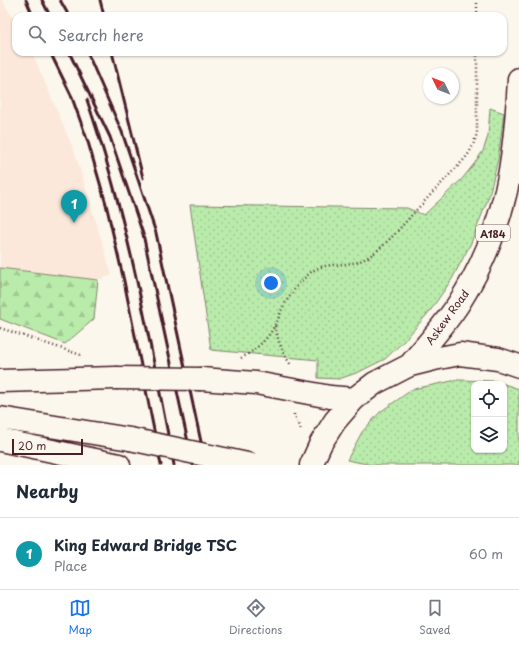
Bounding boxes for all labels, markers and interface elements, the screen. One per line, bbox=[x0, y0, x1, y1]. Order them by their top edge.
search box bbox=[12, 12, 507, 56]
icon: search bbox=[26, 23, 48, 45]
text: Search here bbox=[58, 23, 144, 46]
north arrow bbox=[423, 68, 459, 104]
pin: 1 bbox=[61, 190, 87, 223]
road number: A184 bbox=[476, 225, 510, 241]
your location bbox=[261, 273, 281, 293]
street label: Askew Road bbox=[421, 286, 473, 348]
map controls bbox=[471, 381, 507, 453]
button: locate bbox=[471, 381, 507, 417]
button: layers bbox=[471, 417, 507, 453]
scale bar bbox=[12, 437, 83, 456]
text: 20 m bbox=[18, 437, 46, 454]
text: Nearby bbox=[16, 478, 78, 504]
text: King Edward Bridge TSC bbox=[54, 533, 237, 556]
text: 1 bbox=[26, 544, 32, 563]
text: 60 m bbox=[469, 544, 503, 563]
text: Place bbox=[54, 556, 87, 575]
tab: Map bbox=[68, 597, 92, 638]
tab: Directions bbox=[229, 597, 282, 638]
tab: Saved bbox=[419, 597, 451, 638]

